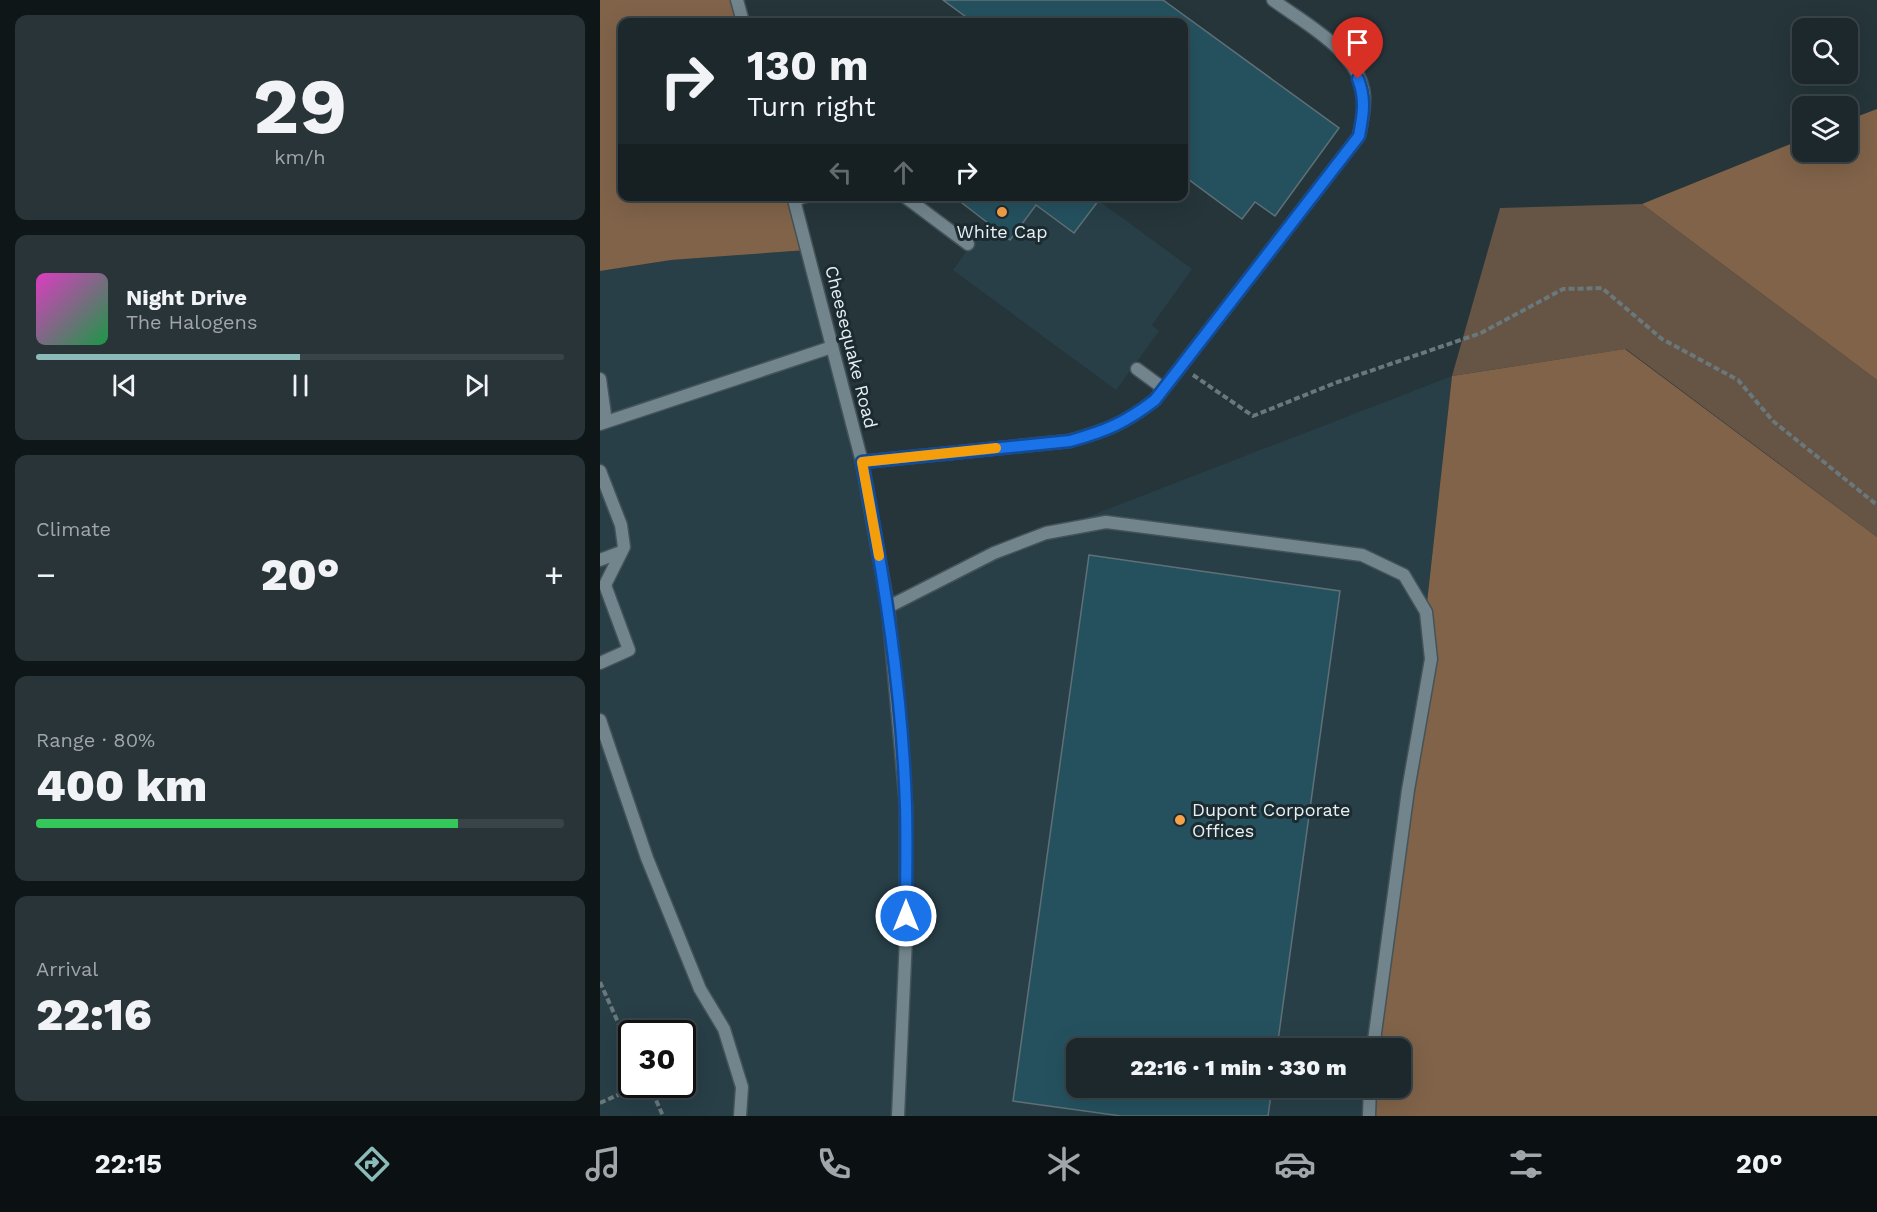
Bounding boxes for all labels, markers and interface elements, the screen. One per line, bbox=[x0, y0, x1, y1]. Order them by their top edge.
pin bbox=[1332, 17, 1383, 79]
map controls bbox=[1792, 18, 1858, 162]
button: search bbox=[1792, 18, 1858, 84]
icon: arrive bbox=[1341, 26, 1374, 59]
text: 130 m bbox=[747, 41, 869, 90]
icon: right bbox=[648, 42, 726, 120]
text: 29 bbox=[253, 60, 347, 152]
text: Turn right bbox=[747, 91, 876, 123]
button: layers bbox=[1792, 96, 1858, 162]
text: km/h bbox=[274, 145, 326, 169]
icon: left bbox=[824, 156, 857, 189]
icon: ahead bbox=[887, 156, 920, 189]
icon: right bbox=[950, 156, 983, 189]
marker: White Cap bbox=[995, 205, 1009, 219]
place label: White Cap bbox=[956, 221, 1048, 242]
street label: Cheesequake Road bbox=[821, 263, 882, 430]
text: Night Drive bbox=[126, 285, 247, 310]
text: The Halogens bbox=[126, 310, 258, 334]
icon: previous bbox=[108, 369, 141, 402]
icon: pause bbox=[284, 369, 317, 402]
icon: next bbox=[460, 369, 493, 402]
text: Climate bbox=[36, 517, 111, 541]
text: 20° bbox=[260, 548, 340, 601]
text: − bbox=[36, 555, 56, 594]
text: + bbox=[544, 555, 564, 594]
text: Range · 80% bbox=[36, 728, 155, 752]
text: 400 km bbox=[36, 759, 207, 812]
place label: Dupont Corporate Offices bbox=[1192, 799, 1350, 841]
marker: Dupont Corporate Offices bbox=[1173, 813, 1187, 827]
position arrow bbox=[874, 884, 938, 948]
text: Arrival bbox=[36, 957, 98, 981]
text: 22:16 bbox=[36, 988, 152, 1041]
speed limit sign: 30 bbox=[618, 1020, 696, 1098]
text: 22:16 · 1 min · 330 m bbox=[1130, 1055, 1347, 1080]
icon: directions bbox=[351, 1143, 393, 1185]
icon: music bbox=[582, 1143, 624, 1185]
icon: phone bbox=[813, 1143, 855, 1185]
icon: climate bbox=[1043, 1143, 1085, 1185]
icon: car bbox=[1274, 1143, 1316, 1185]
icon: filters bbox=[1505, 1143, 1547, 1185]
text: 22:15 bbox=[94, 1148, 162, 1180]
text: 20° bbox=[1736, 1148, 1783, 1180]

